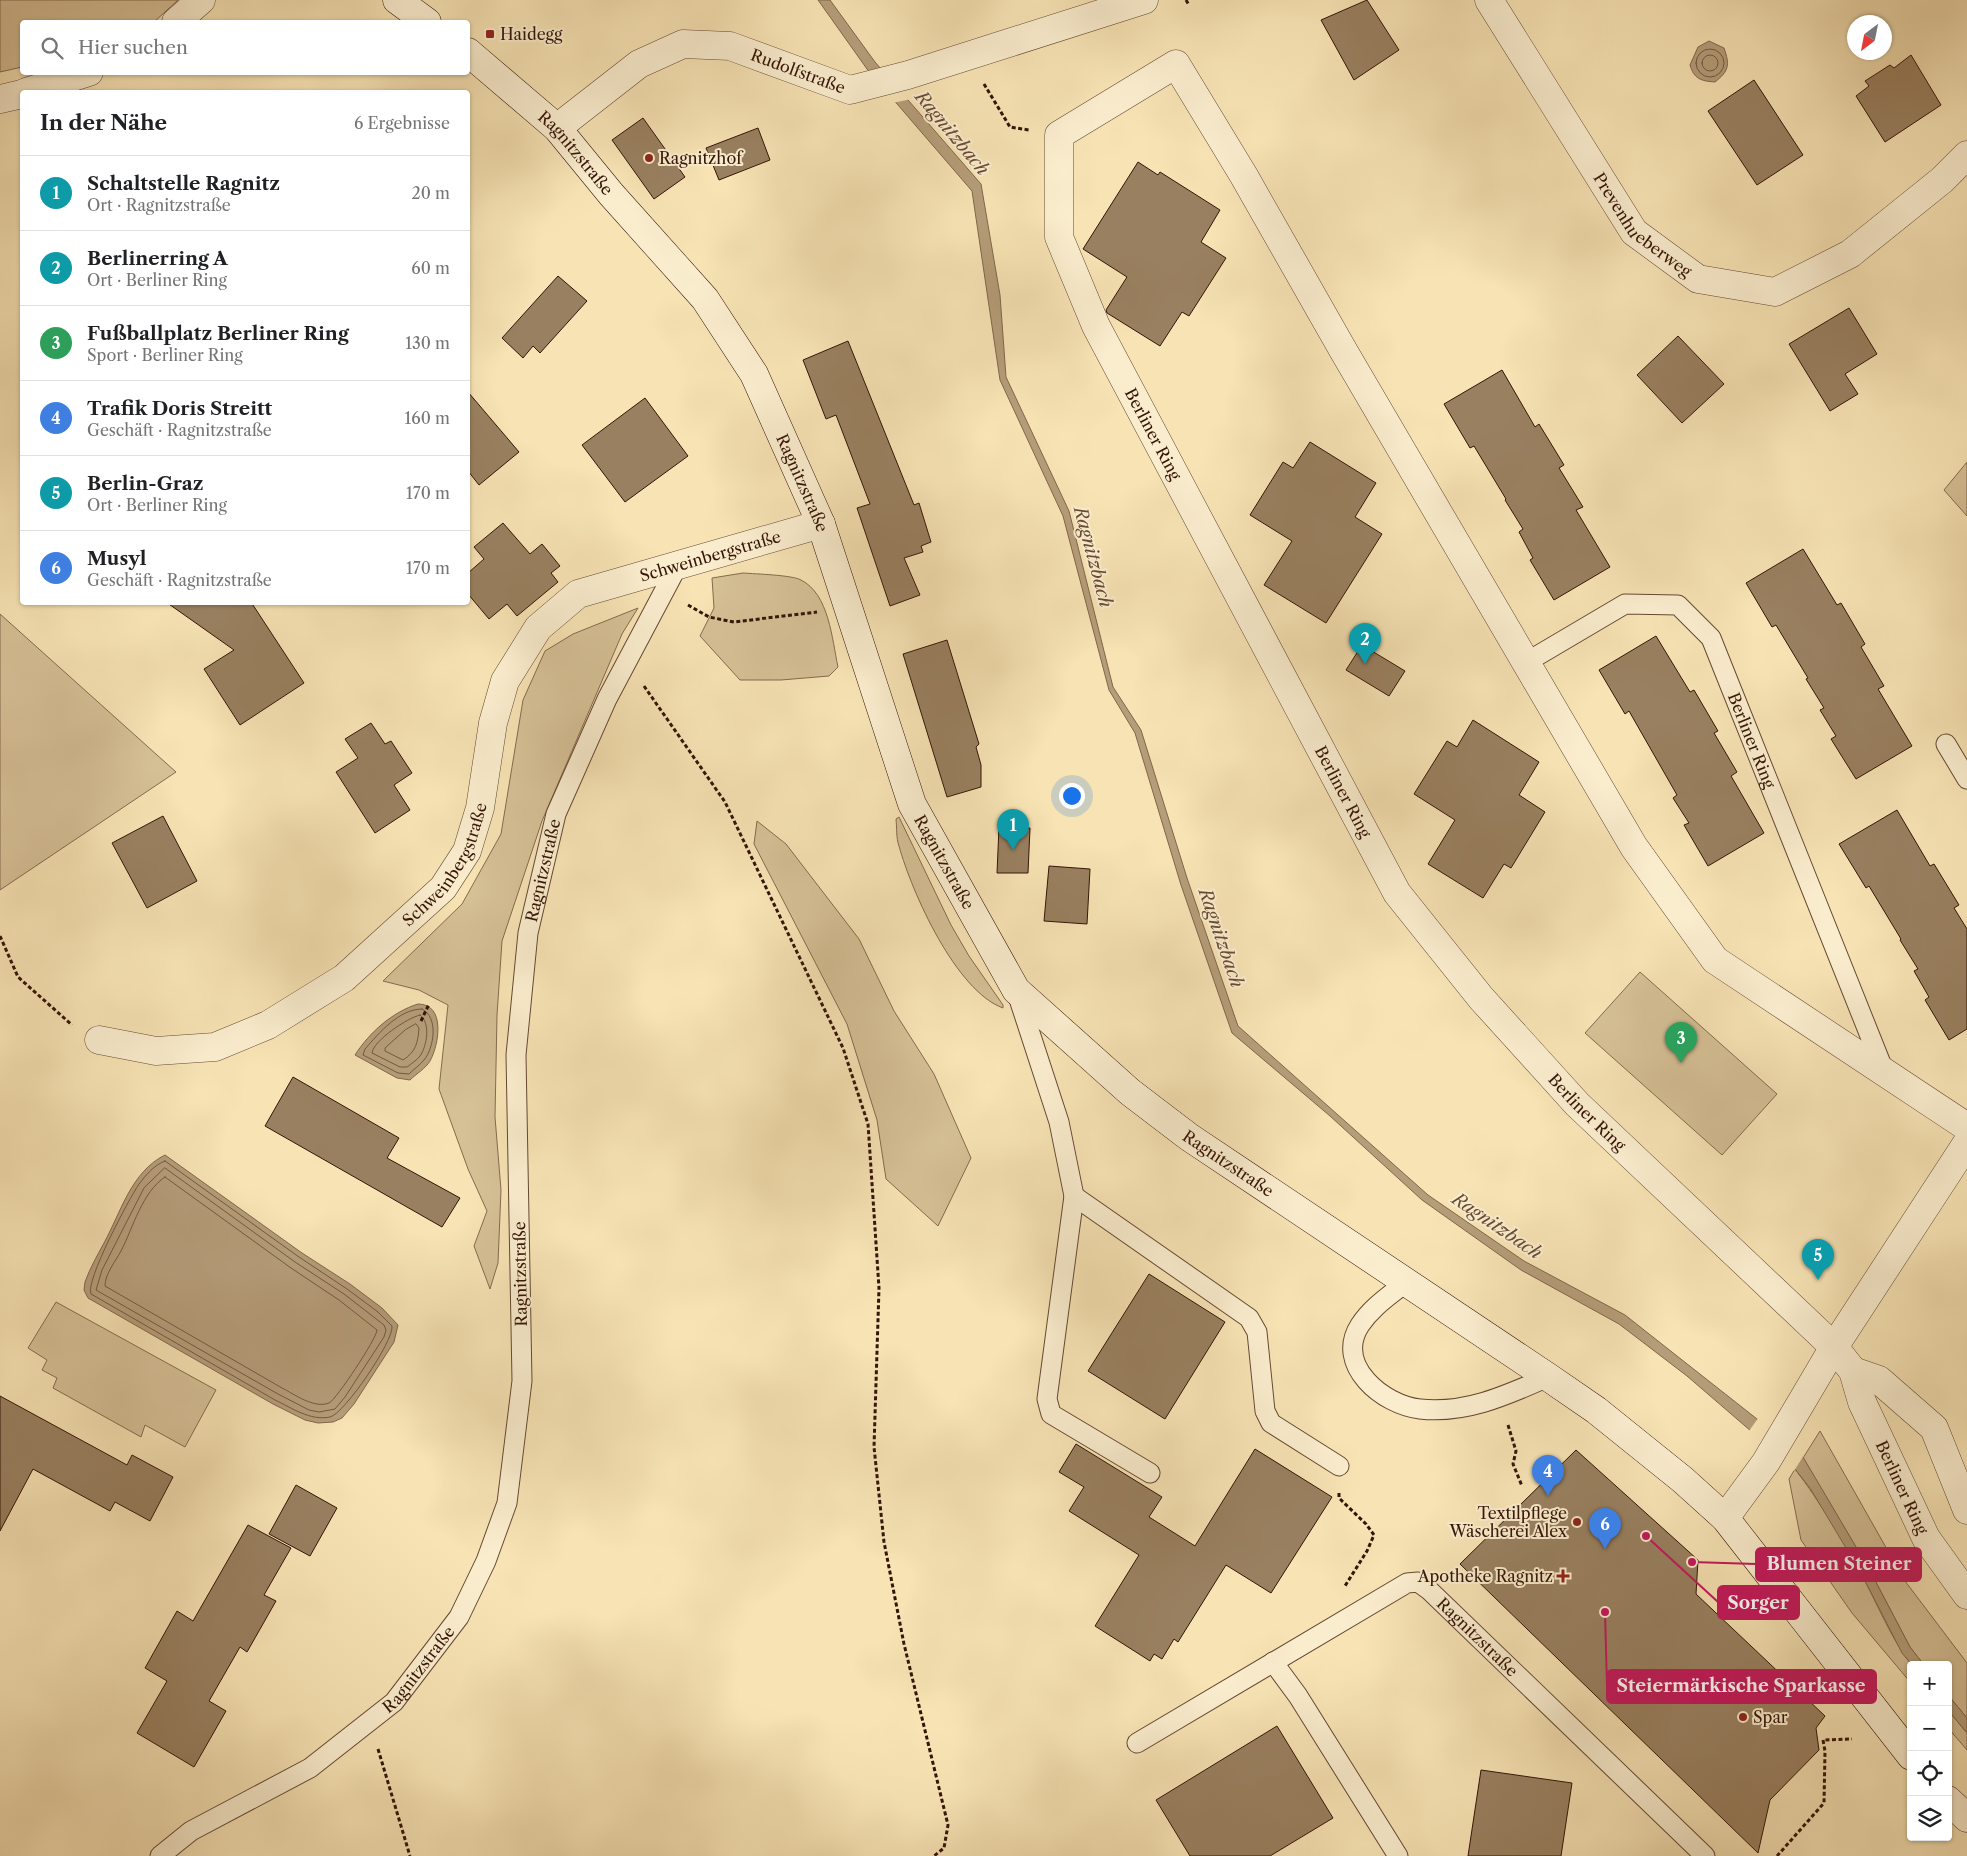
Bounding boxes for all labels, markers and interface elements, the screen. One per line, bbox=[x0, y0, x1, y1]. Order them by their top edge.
north arrow bbox=[1847, 15, 1892, 60]
search box bbox=[20, 20, 470, 75]
place label: Haidegg bbox=[500, 24, 563, 44]
marker: Haidegg bbox=[484, 28, 496, 40]
icon: search bbox=[38, 34, 66, 62]
text: Hier suchen bbox=[78, 36, 188, 59]
street label: Rudolfstraße bbox=[748, 45, 848, 97]
water label: Ragnitzbach bbox=[909, 85, 994, 180]
street label: Ragnitzstraße bbox=[534, 106, 618, 199]
text: In der Nähe bbox=[40, 110, 167, 135]
text: 6 Ergebnisse bbox=[354, 113, 450, 133]
place label: Ragnitzhof bbox=[659, 148, 744, 168]
marker: Ragnitzhof bbox=[643, 152, 655, 164]
street label: Prevenhueberweg bbox=[1589, 169, 1696, 281]
text: Schaltstelle Ragnitz bbox=[87, 172, 280, 195]
text: 1 bbox=[52, 183, 60, 203]
text: 20 m bbox=[411, 183, 450, 203]
text: Ort · Ragnitzstraße bbox=[87, 195, 231, 215]
text: Berlinerring A bbox=[87, 247, 228, 270]
text: 2 bbox=[51, 258, 61, 278]
text: 60 m bbox=[411, 258, 450, 278]
text: Ort · Berliner Ring bbox=[87, 270, 227, 290]
text: Fußballplatz Berliner Ring bbox=[87, 322, 349, 345]
text: 3 bbox=[51, 333, 61, 353]
text: 130 m bbox=[405, 333, 450, 353]
text: Sport · Berliner Ring bbox=[87, 345, 243, 365]
street label: Berliner Ring bbox=[1121, 385, 1186, 484]
text: Trafik Doris Streitt bbox=[87, 397, 272, 420]
text: 4 bbox=[51, 408, 61, 428]
text: 160 m bbox=[405, 408, 450, 428]
text: Geschäft · Ragnitzstraße bbox=[87, 420, 272, 440]
street label: Ragnitzstraße bbox=[772, 431, 833, 534]
text: Berlin-Graz bbox=[87, 472, 204, 495]
text: 5 bbox=[52, 483, 60, 503]
text: 170 m bbox=[406, 483, 450, 503]
text: Ort · Berliner Ring bbox=[87, 495, 227, 515]
water label: Ragnitzbach bbox=[1068, 502, 1117, 610]
street label: Schweinbergstraße bbox=[637, 526, 783, 586]
text: Musyl bbox=[87, 547, 146, 570]
text: 6 bbox=[51, 558, 61, 578]
text: 170 m bbox=[406, 558, 450, 578]
text: Geschäft · Ragnitzstraße bbox=[87, 570, 272, 590]
pin: 2 bbox=[1349, 623, 1381, 664]
street label: Berliner Ring bbox=[1724, 690, 1780, 792]
street label: Berliner Ring bbox=[1311, 742, 1376, 842]
your location bbox=[1059, 783, 1085, 809]
street label: Schweinbergstraße bbox=[398, 801, 491, 930]
pin: 1 bbox=[997, 809, 1029, 850]
street label: Ragnitzstraße bbox=[910, 811, 979, 913]
street label: Ragnitzstraße bbox=[521, 817, 565, 924]
water label: Ragnitzbach bbox=[1193, 884, 1248, 991]
pin: 3 bbox=[1665, 1022, 1697, 1063]
street label: Berliner Ring bbox=[1544, 1069, 1630, 1155]
street label: Ragnitzstraße bbox=[1179, 1126, 1278, 1201]
water label: Ragnitzbach bbox=[1446, 1187, 1546, 1264]
street label: Ragnitzstraße bbox=[509, 1221, 531, 1327]
pin: 5 bbox=[1802, 1239, 1834, 1280]
street label: Berliner Ring bbox=[1872, 1437, 1933, 1538]
pin: 4 bbox=[1532, 1455, 1564, 1496]
place label: Textilpflege Wäscherei Alex bbox=[1449, 1503, 1568, 1541]
pin: 6 bbox=[1589, 1508, 1621, 1549]
marker: Textilpflege Wäscherei Alex bbox=[1571, 1516, 1583, 1528]
callout: Blumen Steiner bbox=[1756, 1548, 1921, 1581]
text: Blumen Steiner bbox=[1767, 1553, 1912, 1575]
place label: Apotheke Ragnitz bbox=[1417, 1566, 1553, 1586]
marker: Apotheke Ragnitz bbox=[1557, 1570, 1569, 1582]
callout: Sorger bbox=[1718, 1586, 1799, 1619]
text: Sorger bbox=[1727, 1592, 1789, 1614]
street label: Ragnitzstraße bbox=[1433, 1593, 1522, 1681]
street label: Ragnitzstraße bbox=[378, 1622, 459, 1717]
map controls bbox=[1907, 1661, 1952, 1841]
button: + bbox=[1907, 1661, 1952, 1706]
callout: Steiermärkische Sparkasse bbox=[1607, 1670, 1876, 1703]
text: Steiermärkische Sparkasse bbox=[1616, 1675, 1866, 1697]
button: − bbox=[1907, 1706, 1952, 1751]
place label: Spar bbox=[1753, 1707, 1788, 1727]
marker: Spar bbox=[1737, 1711, 1749, 1723]
button: locate bbox=[1907, 1751, 1952, 1796]
button: layers bbox=[1907, 1796, 1952, 1841]

